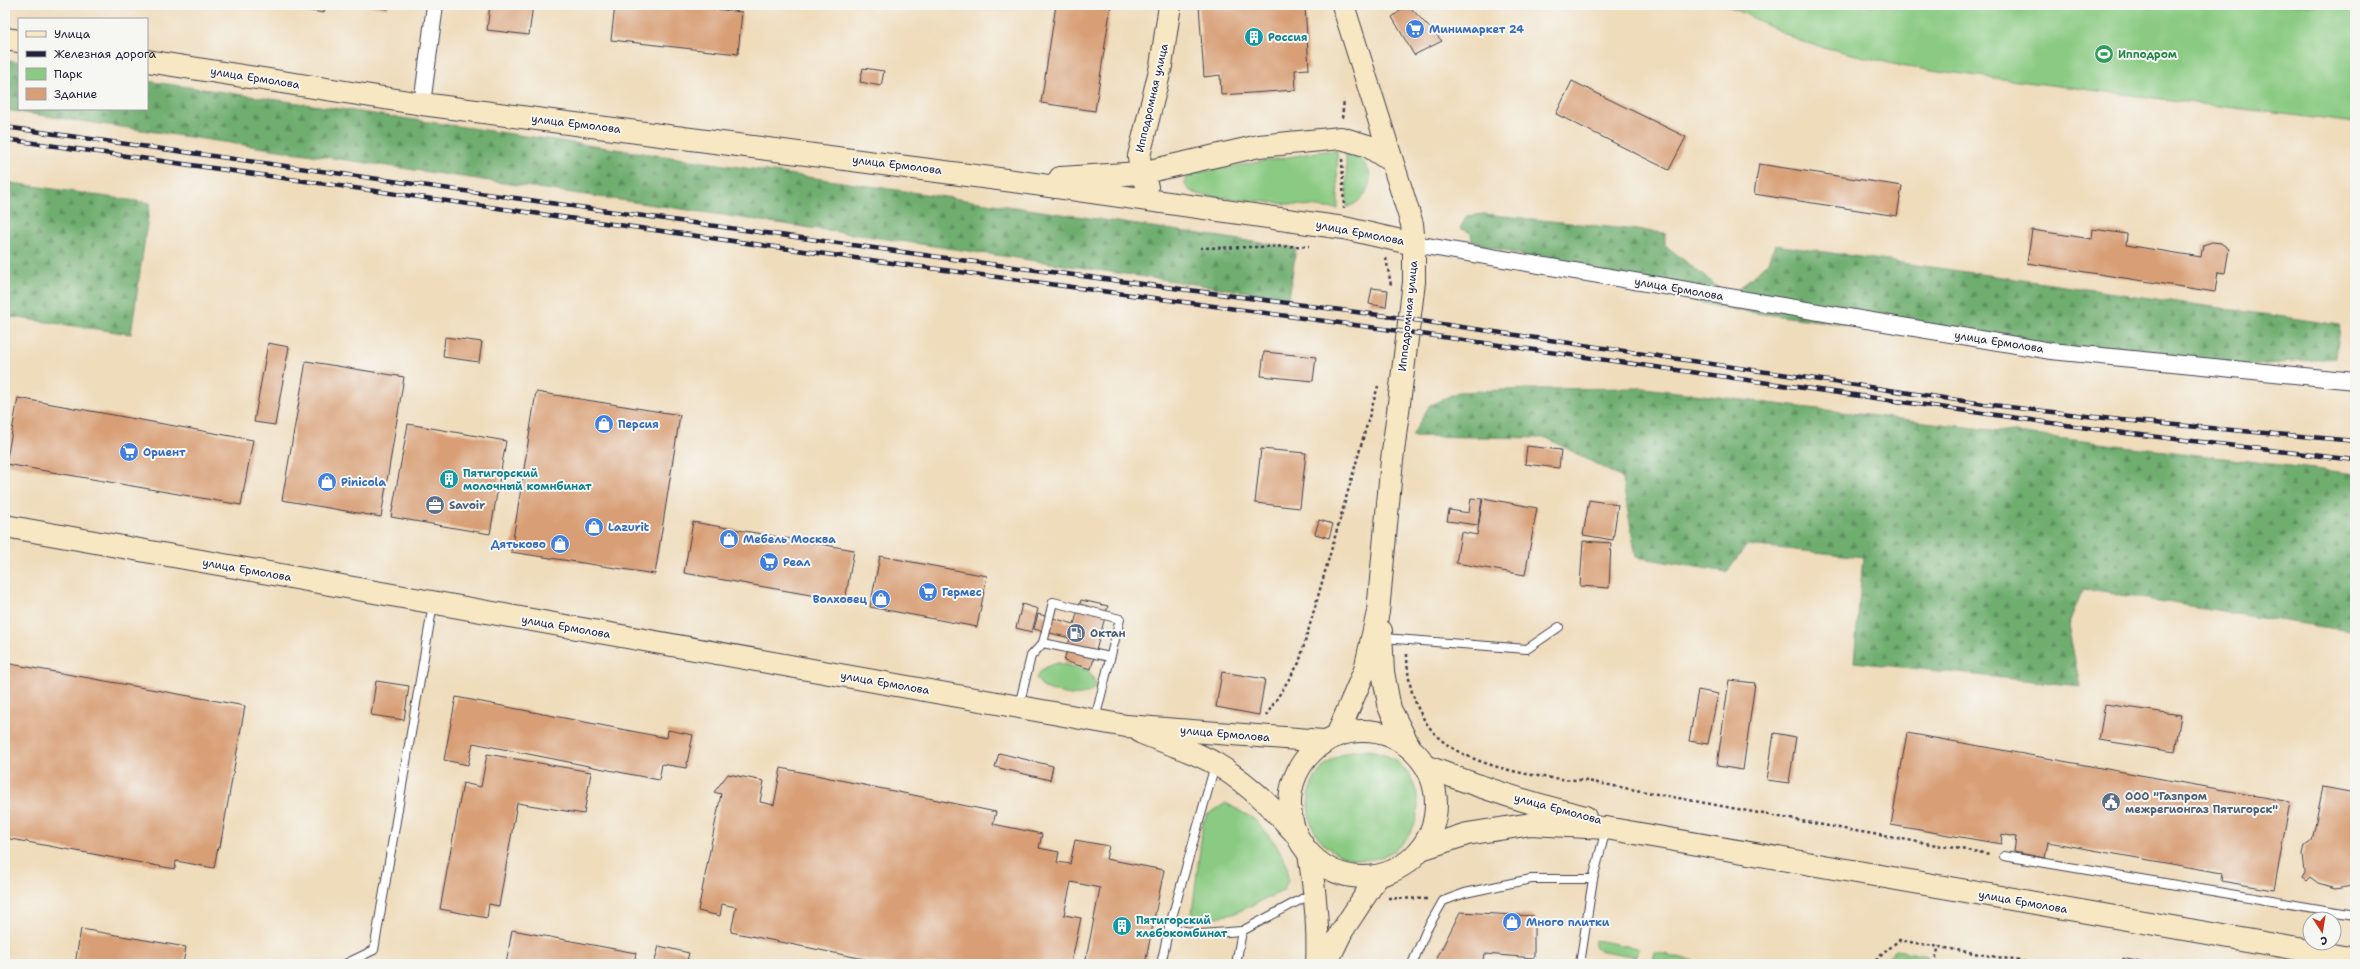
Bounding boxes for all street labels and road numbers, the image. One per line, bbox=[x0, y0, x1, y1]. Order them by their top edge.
street label: Ипподромная улица bbox=[1132, 42, 1172, 154]
street label: улица Ермолова bbox=[209, 64, 301, 92]
street label: улица Ермолова bbox=[530, 111, 622, 137]
street label: улица Ермолова bbox=[851, 152, 943, 178]
street label: улица Ермолова bbox=[1314, 217, 1406, 249]
street label: Ипподромная улица bbox=[1395, 260, 1421, 372]
street label: улица Ермолова bbox=[1633, 274, 1725, 304]
street label: улица Ермолова bbox=[1953, 328, 2045, 356]
street label: улица Ермолова bbox=[201, 555, 293, 585]
street label: улица Ермолова bbox=[520, 612, 612, 642]
street label: улица Ермолова bbox=[839, 668, 931, 698]
street label: улица Ермолова bbox=[1179, 723, 1271, 745]
street label: улица Ермолова bbox=[1513, 790, 1604, 828]
street label: улица Ермолова bbox=[1977, 887, 2069, 917]

